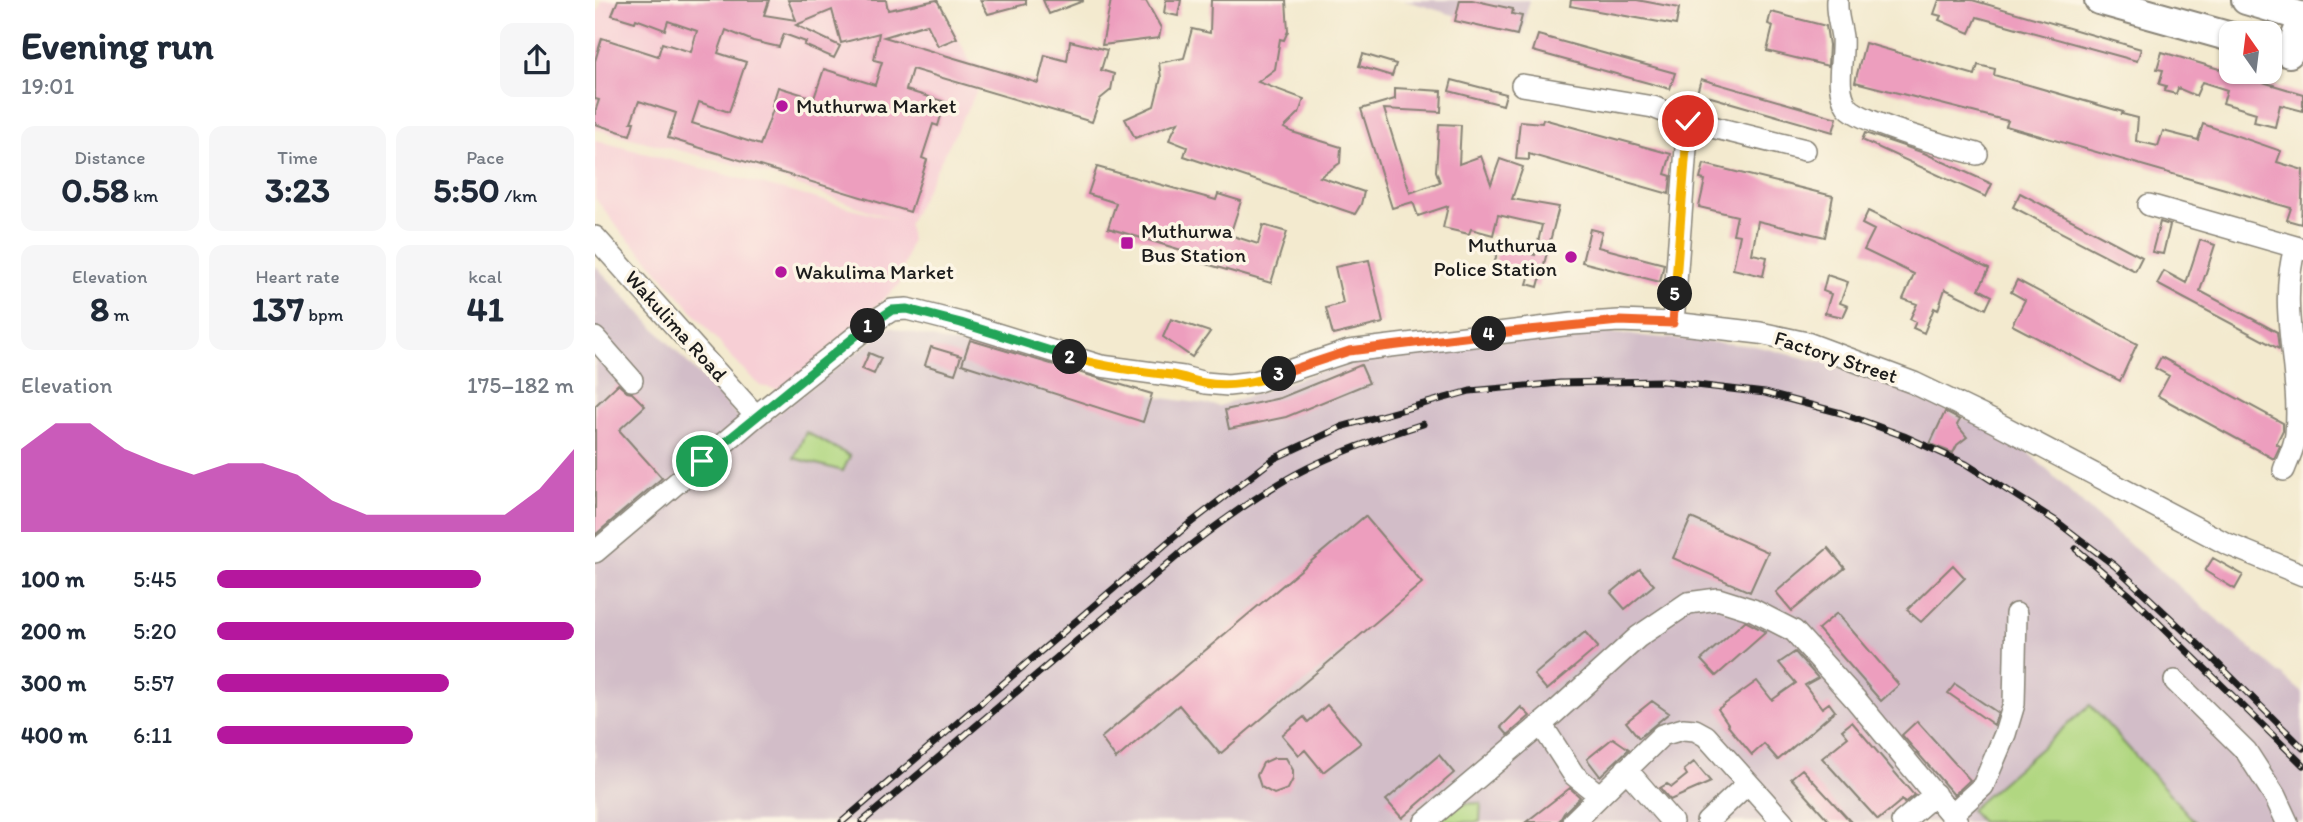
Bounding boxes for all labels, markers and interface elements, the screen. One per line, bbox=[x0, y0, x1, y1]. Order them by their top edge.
north arrow bbox=[2219, 21, 2282, 84]
map controls bbox=[2219, 21, 2282, 84]
text: Evening run bbox=[21, 23, 214, 69]
button: share bbox=[500, 23, 574, 97]
text: 19:01 bbox=[21, 72, 74, 100]
pin bbox=[1658, 91, 1718, 151]
place label: Muthurwa Market bbox=[796, 93, 957, 118]
marker: Muthurwa Market bbox=[774, 98, 790, 114]
icon: check bbox=[1669, 102, 1707, 140]
text: Distance bbox=[74, 146, 145, 169]
text: Time bbox=[277, 146, 318, 169]
text: Pace bbox=[466, 146, 504, 169]
text: 0.58 bbox=[61, 169, 129, 211]
text: 3:23 bbox=[265, 169, 330, 211]
text: 5:50 bbox=[433, 169, 500, 211]
text: km bbox=[129, 184, 158, 207]
text: /km bbox=[500, 184, 537, 207]
place label: Muthurwa Bus Station bbox=[1141, 218, 1246, 267]
place label: Muthurua Police Station bbox=[1433, 232, 1557, 281]
marker: Muthurwa Bus Station bbox=[1119, 235, 1135, 251]
marker: Muthurua Police Station bbox=[1563, 249, 1579, 265]
place label: Wakulima Market bbox=[795, 259, 954, 284]
marker: Wakulima Market bbox=[773, 264, 789, 280]
text: Elevation bbox=[72, 265, 148, 288]
text: Heart rate bbox=[255, 265, 340, 288]
text: kcal bbox=[468, 265, 502, 288]
street label: Wakulima Road bbox=[620, 265, 733, 387]
pin: 5 bbox=[1657, 276, 1693, 312]
text: 5 bbox=[1670, 282, 1679, 305]
text: 8 bbox=[90, 288, 109, 330]
text: 137 bbox=[251, 288, 304, 330]
text: 41 bbox=[467, 288, 504, 330]
text: m bbox=[109, 303, 130, 326]
text: bpm bbox=[304, 303, 344, 326]
pin: 1 bbox=[851, 308, 885, 344]
text: 1 bbox=[863, 314, 872, 337]
pin: 4 bbox=[1471, 316, 1507, 352]
text: 4 bbox=[1483, 322, 1494, 345]
street label: Factory Street bbox=[1771, 325, 1901, 388]
pin: 2 bbox=[1053, 340, 1087, 374]
text: 2 bbox=[1065, 345, 1075, 368]
pin: 3 bbox=[1261, 356, 1297, 392]
text: 3 bbox=[1273, 362, 1284, 385]
text: Elevation bbox=[21, 371, 112, 399]
text: 175–182 m bbox=[467, 371, 574, 399]
pin bbox=[672, 431, 732, 491]
icon: arrive bbox=[683, 442, 721, 480]
text: 100 m bbox=[21, 565, 85, 593]
text: 5:45 bbox=[133, 565, 177, 593]
text: 200 m bbox=[21, 617, 86, 645]
text: 5:20 bbox=[133, 617, 177, 645]
text: 300 m bbox=[21, 669, 86, 697]
text: 5:57 bbox=[133, 669, 174, 697]
text: 400 m bbox=[21, 721, 88, 749]
text: 6:11 bbox=[133, 721, 172, 749]

